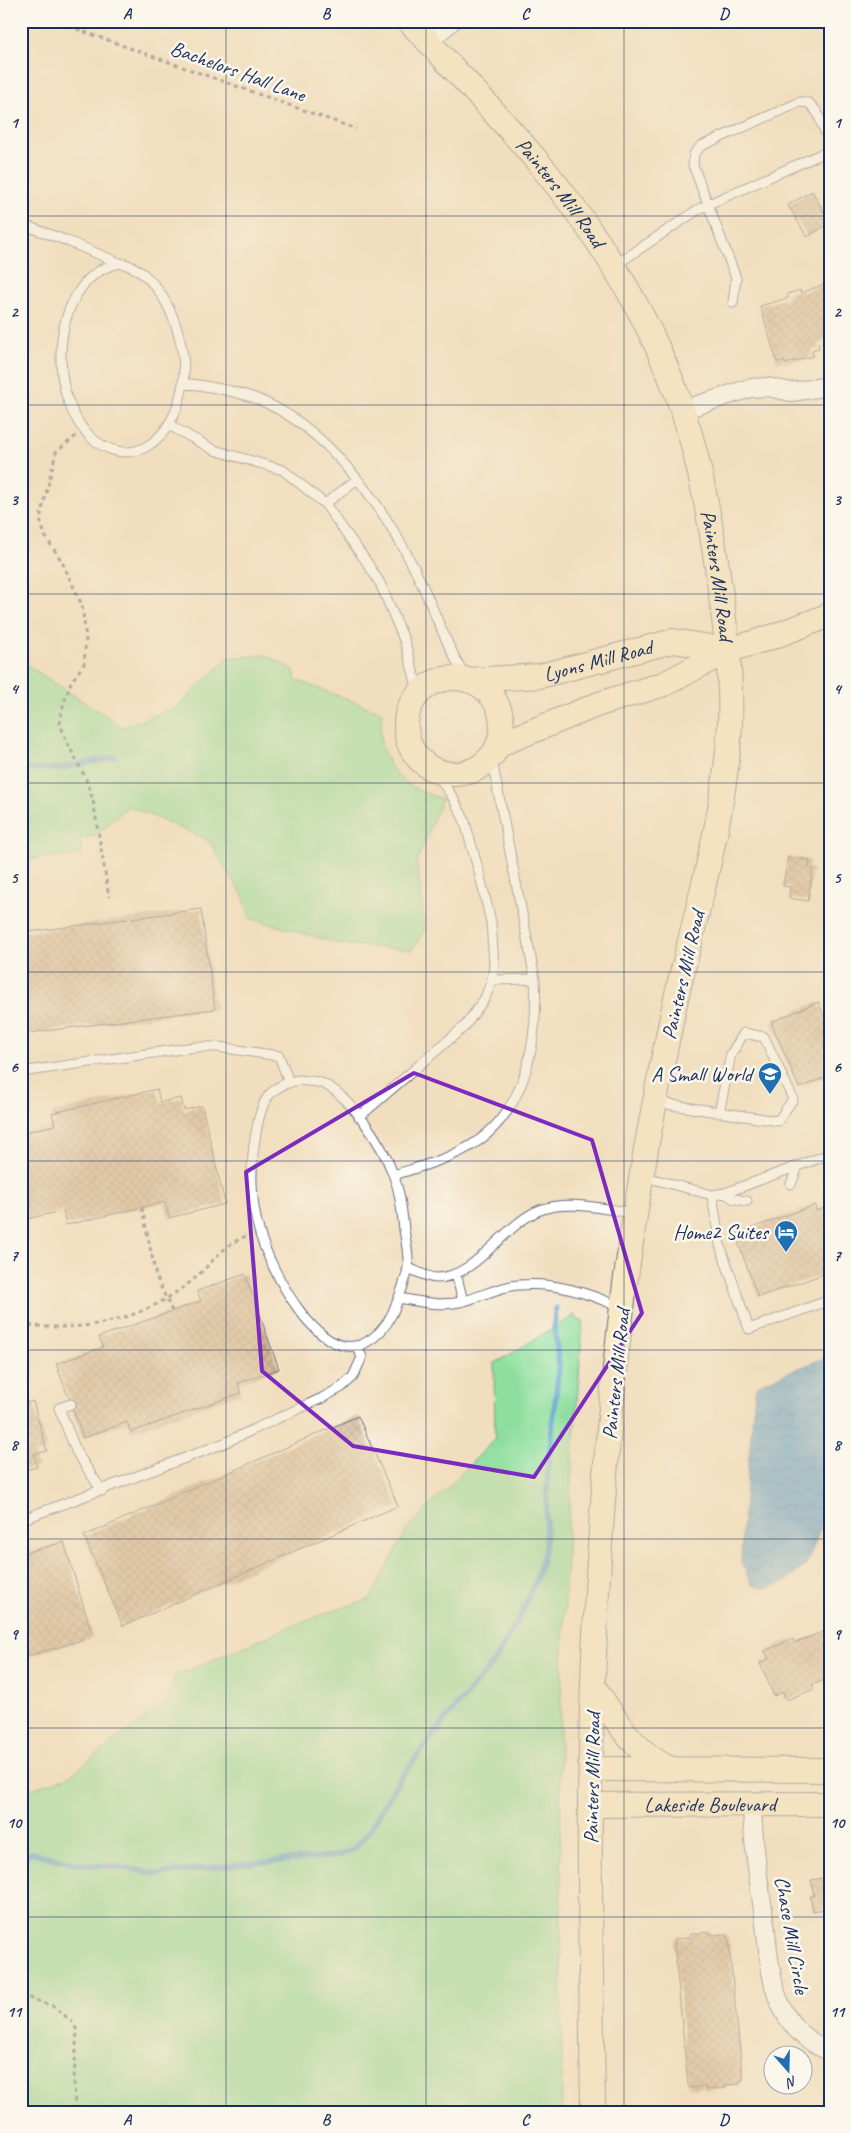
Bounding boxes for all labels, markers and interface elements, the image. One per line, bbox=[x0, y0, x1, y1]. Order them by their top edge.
text: A bbox=[123, 4, 133, 24]
text: B bbox=[322, 4, 332, 24]
text: C bbox=[521, 4, 531, 24]
text: D bbox=[719, 4, 730, 24]
street label: Bachelors Hall Lane bbox=[167, 35, 310, 108]
text: 1 bbox=[10, 113, 19, 133]
text: 1 bbox=[833, 113, 842, 133]
street label: Painters Mill Road bbox=[510, 132, 613, 255]
text: 2 bbox=[10, 302, 19, 322]
text: 2 bbox=[833, 302, 842, 322]
text: 3 bbox=[10, 490, 19, 510]
text: 3 bbox=[833, 490, 842, 510]
street label: Painters Mill Road bbox=[695, 508, 740, 646]
street label: Lyons Mill Road bbox=[541, 633, 658, 687]
text: 4 bbox=[10, 679, 19, 699]
text: 4 bbox=[833, 679, 842, 699]
text: 5 bbox=[11, 868, 20, 888]
text: 5 bbox=[834, 868, 843, 888]
street label: Painters Mill Road bbox=[656, 905, 711, 1042]
text: 6 bbox=[10, 1057, 19, 1077]
text: 6 bbox=[833, 1057, 842, 1077]
place label: A Small World bbox=[651, 1061, 755, 1087]
school or university icon: A Small World bbox=[757, 1061, 783, 1095]
place label: Home2 Suites bbox=[673, 1219, 770, 1245]
hotel icon: Home2 Suites bbox=[773, 1219, 799, 1253]
text: 7 bbox=[10, 1246, 19, 1266]
text: 7 bbox=[833, 1246, 842, 1266]
street label: Painters Mill Road bbox=[596, 1304, 636, 1441]
text: 8 bbox=[10, 1435, 19, 1455]
text: 8 bbox=[833, 1435, 842, 1455]
text: 9 bbox=[10, 1624, 19, 1644]
text: 9 bbox=[833, 1624, 842, 1644]
street label: Painters Mill Road bbox=[578, 1708, 606, 1844]
street label: Lakeside Boulevard bbox=[644, 1791, 780, 1818]
text: 10 bbox=[7, 1813, 23, 1833]
text: 10 bbox=[830, 1813, 846, 1833]
street label: Chase Mill Circle bbox=[769, 1874, 815, 1997]
text: 11 bbox=[7, 2002, 23, 2022]
text: 11 bbox=[830, 2002, 846, 2022]
north arrow bbox=[764, 2046, 814, 2096]
text: N bbox=[783, 2072, 799, 2092]
text: A bbox=[123, 2110, 133, 2130]
text: B bbox=[322, 2110, 332, 2130]
text: C bbox=[521, 2110, 531, 2130]
text: D bbox=[719, 2110, 730, 2130]

